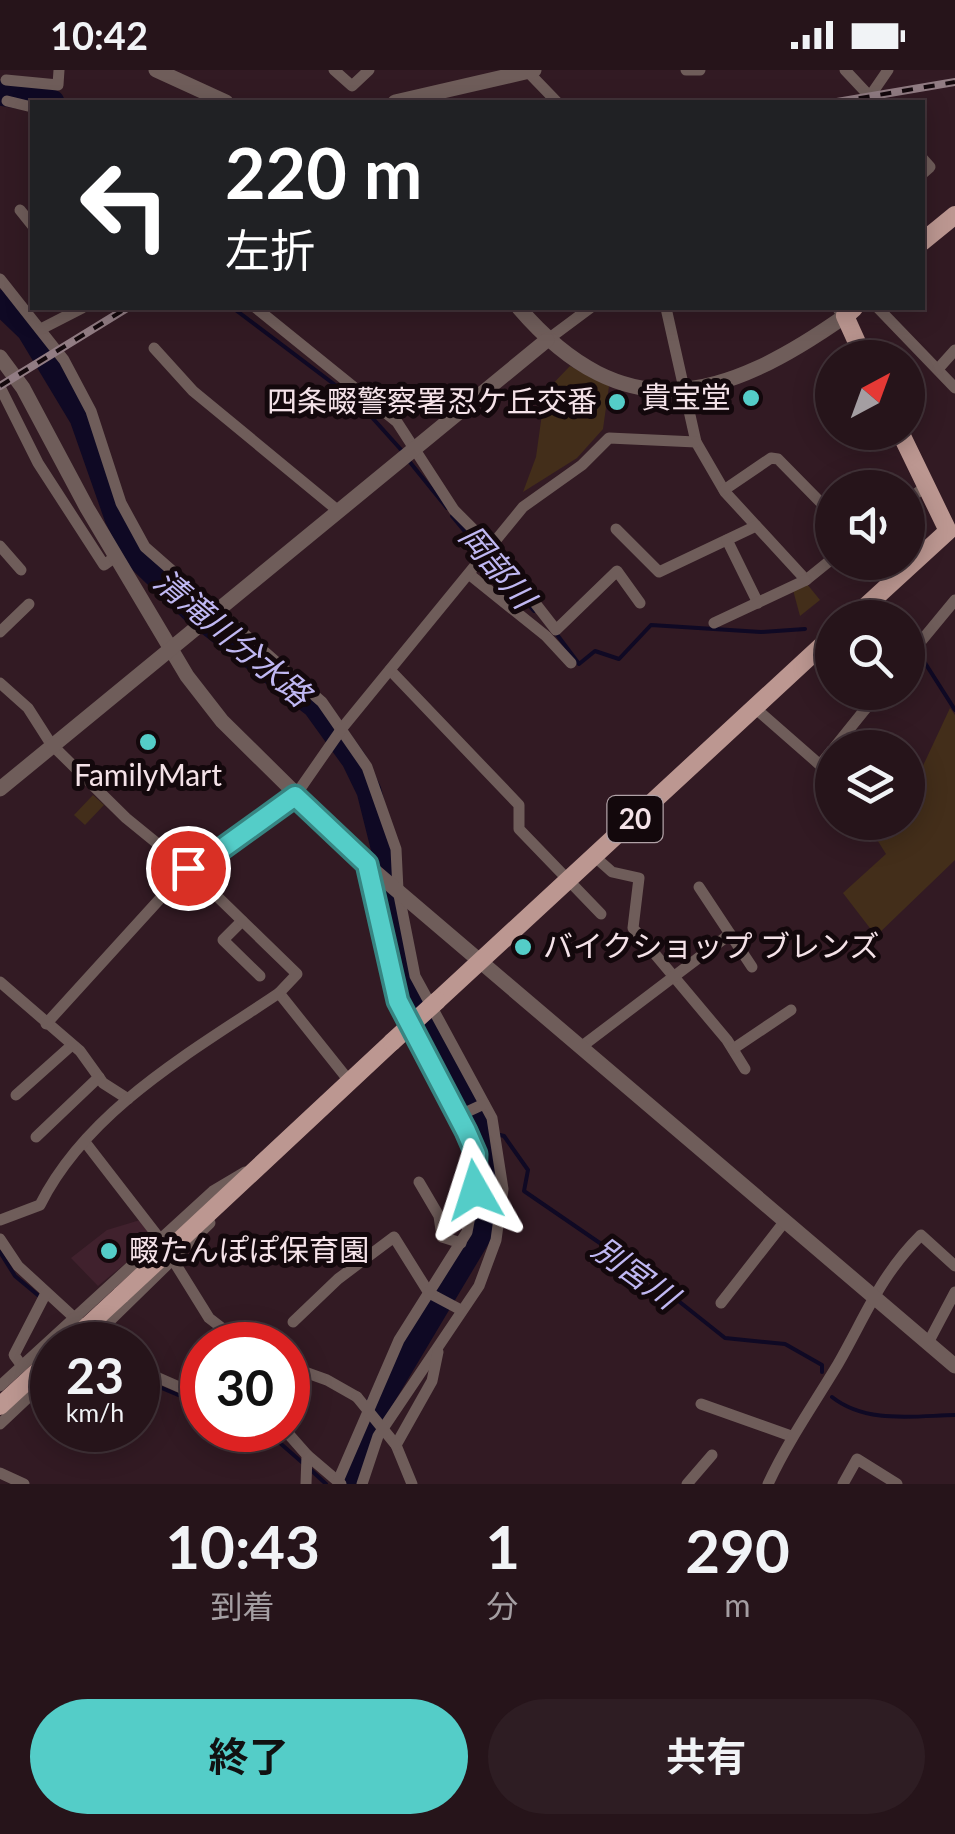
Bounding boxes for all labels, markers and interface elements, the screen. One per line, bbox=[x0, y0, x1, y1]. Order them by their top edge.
text: 10:42 bbox=[50, 12, 148, 58]
text: 220 m bbox=[225, 130, 422, 214]
icon: left bbox=[60, 140, 190, 270]
text: 左折 bbox=[225, 223, 315, 277]
north arrow bbox=[815, 340, 925, 450]
map controls bbox=[815, 340, 925, 840]
place label: 貴宝堂 bbox=[641, 378, 731, 414]
place label: 四条畷警察署忍ケ丘交番 bbox=[267, 382, 597, 418]
marker: 貴宝堂 bbox=[740, 387, 762, 409]
marker: 四条畷警察署忍ケ丘交番 bbox=[606, 391, 628, 413]
button: sound bbox=[815, 470, 925, 580]
water label: 岡部川 bbox=[452, 517, 546, 618]
water label: 清滝川分水路 bbox=[147, 560, 321, 715]
button: search bbox=[815, 600, 925, 710]
button: layers bbox=[815, 730, 925, 840]
marker: FamilyMart bbox=[137, 731, 159, 753]
place label: FamilyMart bbox=[74, 756, 222, 792]
road number: 20 bbox=[608, 796, 662, 842]
pin bbox=[146, 826, 231, 911]
icon: arrive bbox=[161, 841, 216, 896]
place label: バイクショップ ブレンズ bbox=[543, 927, 879, 963]
marker: バイクショップ ブレンズ bbox=[512, 936, 534, 958]
position arrow bbox=[423, 1138, 527, 1242]
water label: 別宮川 bbox=[586, 1228, 689, 1318]
place label: 畷たんぽぽ保育園 bbox=[129, 1231, 369, 1267]
marker: 畷たんぽぽ保育園 bbox=[98, 1240, 120, 1262]
speed limit sign: 30 bbox=[180, 1322, 310, 1452]
text: 23 bbox=[66, 1345, 124, 1405]
text: km/h bbox=[66, 1397, 124, 1427]
text: 10:43 bbox=[165, 1510, 320, 1582]
text: 1 bbox=[485, 1510, 520, 1582]
text: 290 bbox=[685, 1514, 790, 1586]
text: m bbox=[724, 1585, 751, 1624]
text: 到着 bbox=[211, 1586, 275, 1625]
text: 分 bbox=[487, 1586, 519, 1625]
button: 終了 bbox=[30, 1699, 468, 1814]
button: 共有 bbox=[488, 1699, 925, 1814]

